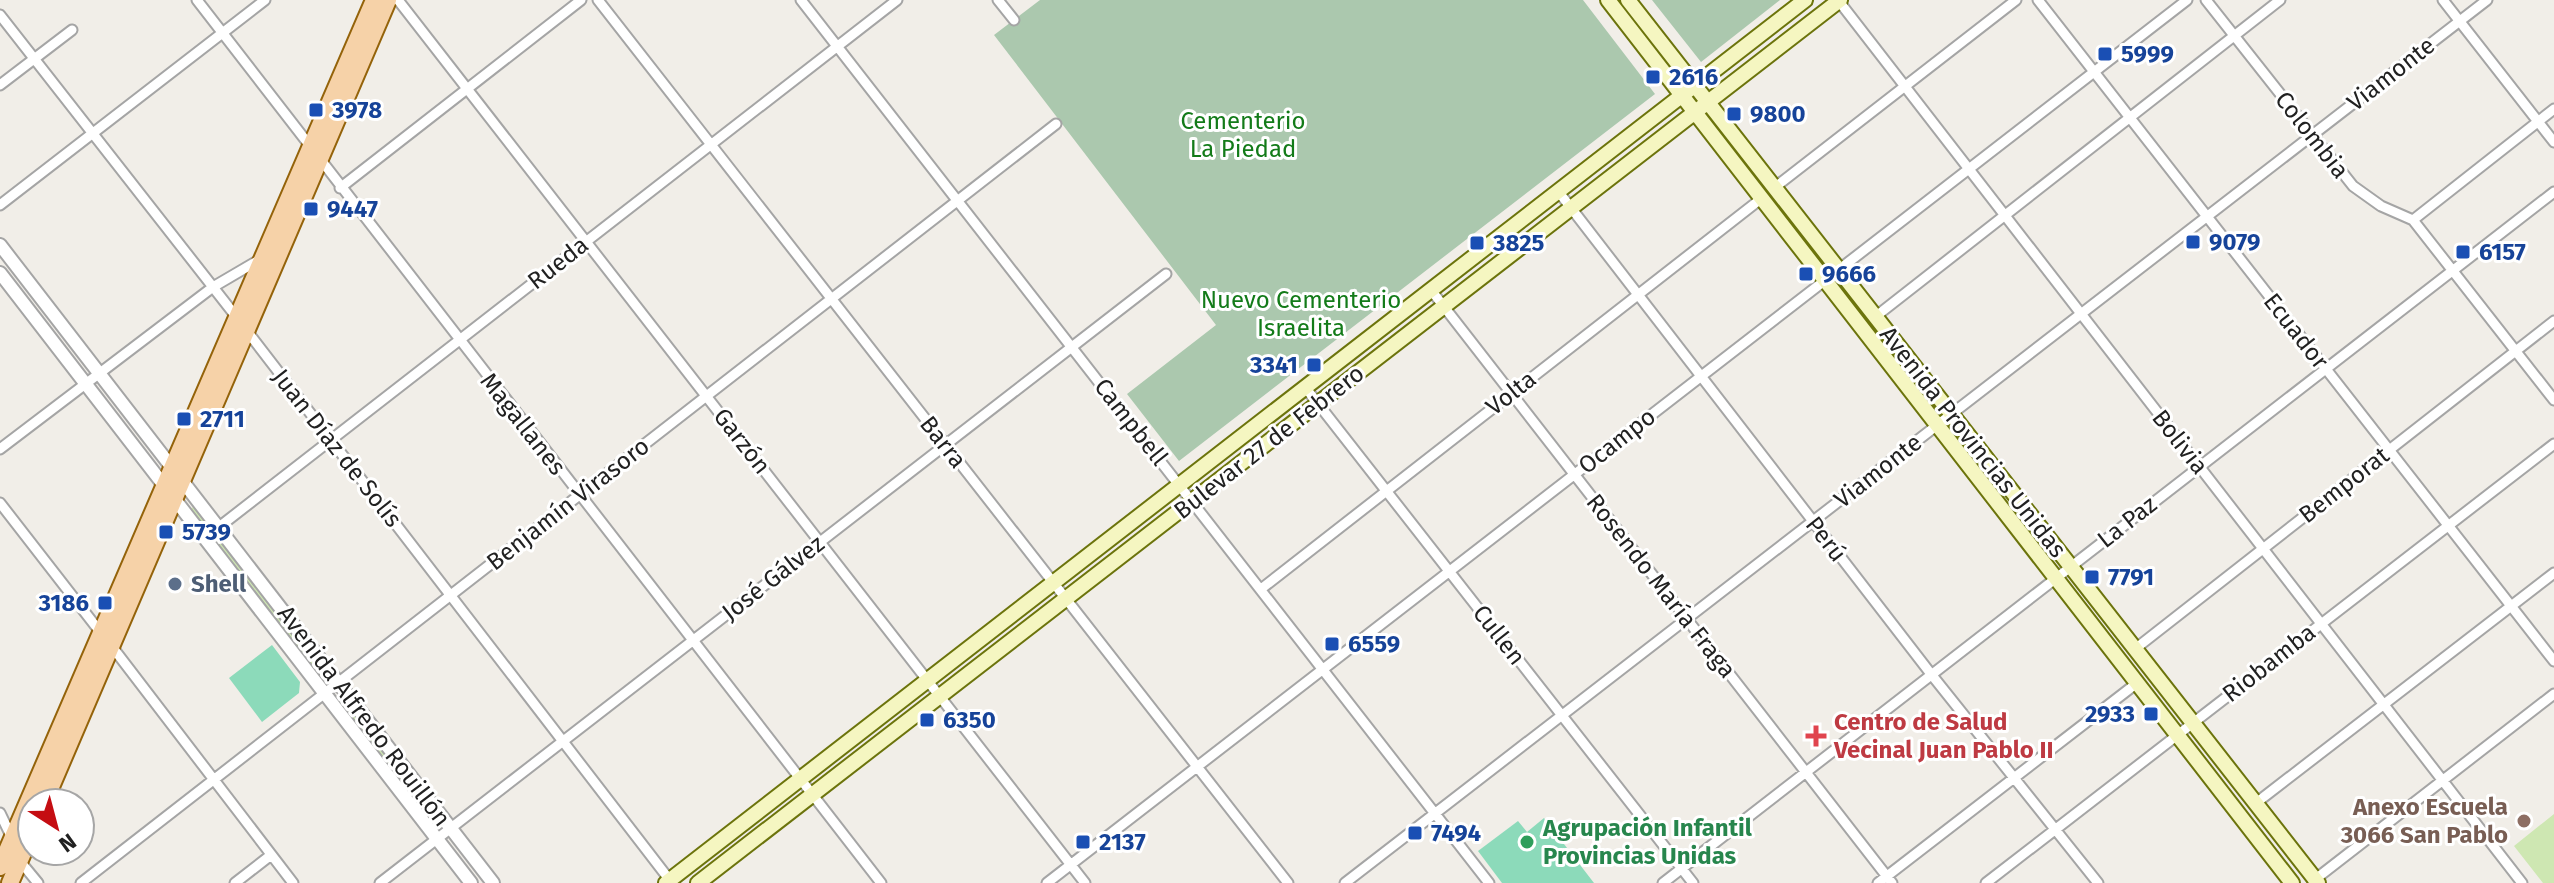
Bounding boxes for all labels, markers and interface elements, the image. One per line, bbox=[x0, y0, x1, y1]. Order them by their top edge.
street label: Viamonte bbox=[2342, 31, 2440, 117]
place label: 5999 bbox=[2121, 40, 2174, 68]
marker: 5999 bbox=[2096, 45, 2114, 63]
place label: 2616 bbox=[1669, 63, 1718, 91]
marker: 2616 bbox=[1644, 68, 1662, 86]
street label: Colombia bbox=[2269, 86, 2355, 184]
place label: 3978 bbox=[331, 96, 382, 124]
place label: 9800 bbox=[1750, 100, 1805, 128]
marker: 3978 bbox=[307, 101, 325, 119]
marker: 9800 bbox=[1725, 105, 1743, 123]
park label: Cementerio La Piedad bbox=[1180, 107, 1306, 163]
place label: 9447 bbox=[327, 195, 378, 223]
marker: 9447 bbox=[302, 200, 320, 218]
place label: 9079 bbox=[2209, 228, 2260, 256]
place label: 3825 bbox=[1492, 229, 1545, 257]
street label: Rueda bbox=[522, 231, 594, 295]
marker: 9079 bbox=[2184, 233, 2202, 251]
marker: 3825 bbox=[1468, 234, 1486, 252]
place label: 6157 bbox=[2479, 238, 2526, 266]
marker: 6157 bbox=[2454, 243, 2472, 261]
place label: 9666 bbox=[1822, 260, 1876, 288]
marker: 9666 bbox=[1797, 265, 1815, 283]
park label: Nuevo Cementerio Israelita bbox=[1201, 286, 1401, 342]
street label: Ecuador bbox=[2258, 288, 2335, 375]
street label: Avenida Provincias Unidas bbox=[1874, 321, 2072, 563]
place label: 3341 bbox=[1249, 351, 1298, 379]
marker: 3341 bbox=[1305, 356, 1323, 374]
street label: Bulevar 27 de Febrero bbox=[1168, 359, 1370, 525]
street label: Juan Díaz de Solís bbox=[267, 363, 407, 533]
street label: Volta bbox=[1481, 365, 1541, 421]
street label: Magallanes bbox=[475, 367, 571, 481]
street label: Campbell bbox=[1088, 373, 1174, 471]
street label: Ocampo bbox=[1573, 402, 1661, 480]
street label: Garzón bbox=[708, 403, 776, 479]
street label: Bolivia bbox=[2146, 404, 2214, 480]
place label: 2711 bbox=[200, 405, 245, 433]
marker: 2711 bbox=[175, 410, 193, 428]
street label: Barra bbox=[914, 410, 972, 474]
street label: Viamonte bbox=[1829, 428, 1927, 514]
street label: Benjamín Virasoro bbox=[481, 432, 655, 576]
street label: Bemporat bbox=[2293, 441, 2395, 529]
street label: Rosendo María Fraga bbox=[1580, 488, 1742, 684]
street label: La Paz bbox=[2092, 490, 2162, 554]
street label: Perú bbox=[1800, 511, 1852, 567]
place label: 5739 bbox=[182, 518, 231, 546]
marker: 5739 bbox=[157, 523, 175, 541]
street label: José Gálvez bbox=[716, 529, 830, 627]
place label: 7791 bbox=[2108, 563, 2154, 591]
marker: 7791 bbox=[2083, 568, 2101, 586]
place label: Shell bbox=[191, 570, 247, 598]
marker: Shell bbox=[166, 575, 184, 593]
place label: 3186 bbox=[37, 589, 89, 617]
marker: 3186 bbox=[96, 594, 114, 612]
street label: Avenida Alfredo Rouillón bbox=[272, 600, 456, 832]
street label: Cullen bbox=[1467, 600, 1531, 670]
street label: Riobamba bbox=[2217, 618, 2321, 708]
place label: 6559 bbox=[1348, 630, 1400, 658]
marker: 6559 bbox=[1323, 635, 1341, 653]
place label: 2933 bbox=[2085, 700, 2135, 728]
marker: 2933 bbox=[2142, 705, 2160, 723]
place label: 6350 bbox=[943, 706, 996, 734]
place label: Centro de Salud Vecinal Juan Pablo II bbox=[1833, 708, 2054, 764]
marker: 6350 bbox=[918, 711, 936, 729]
marker: Centro de Salud Vecinal Juan Pablo II bbox=[1805, 725, 1827, 747]
north arrow bbox=[16, 787, 96, 867]
place label: Anexo Escuela 3066 San Pablo bbox=[2340, 793, 2508, 849]
marker: Anexo Escuela 3066 San Pablo bbox=[2515, 812, 2533, 830]
place label: Agrupación Infantil Provincias Unidas bbox=[1542, 814, 1753, 870]
place label: 7494 bbox=[1431, 819, 1482, 847]
marker: 7494 bbox=[1406, 824, 1424, 842]
text: N bbox=[54, 828, 81, 858]
place label: 2137 bbox=[1099, 828, 1146, 856]
marker: 2137 bbox=[1074, 833, 1092, 851]
marker: Agrupación Infantil Provincias Unidas bbox=[1518, 833, 1536, 851]

